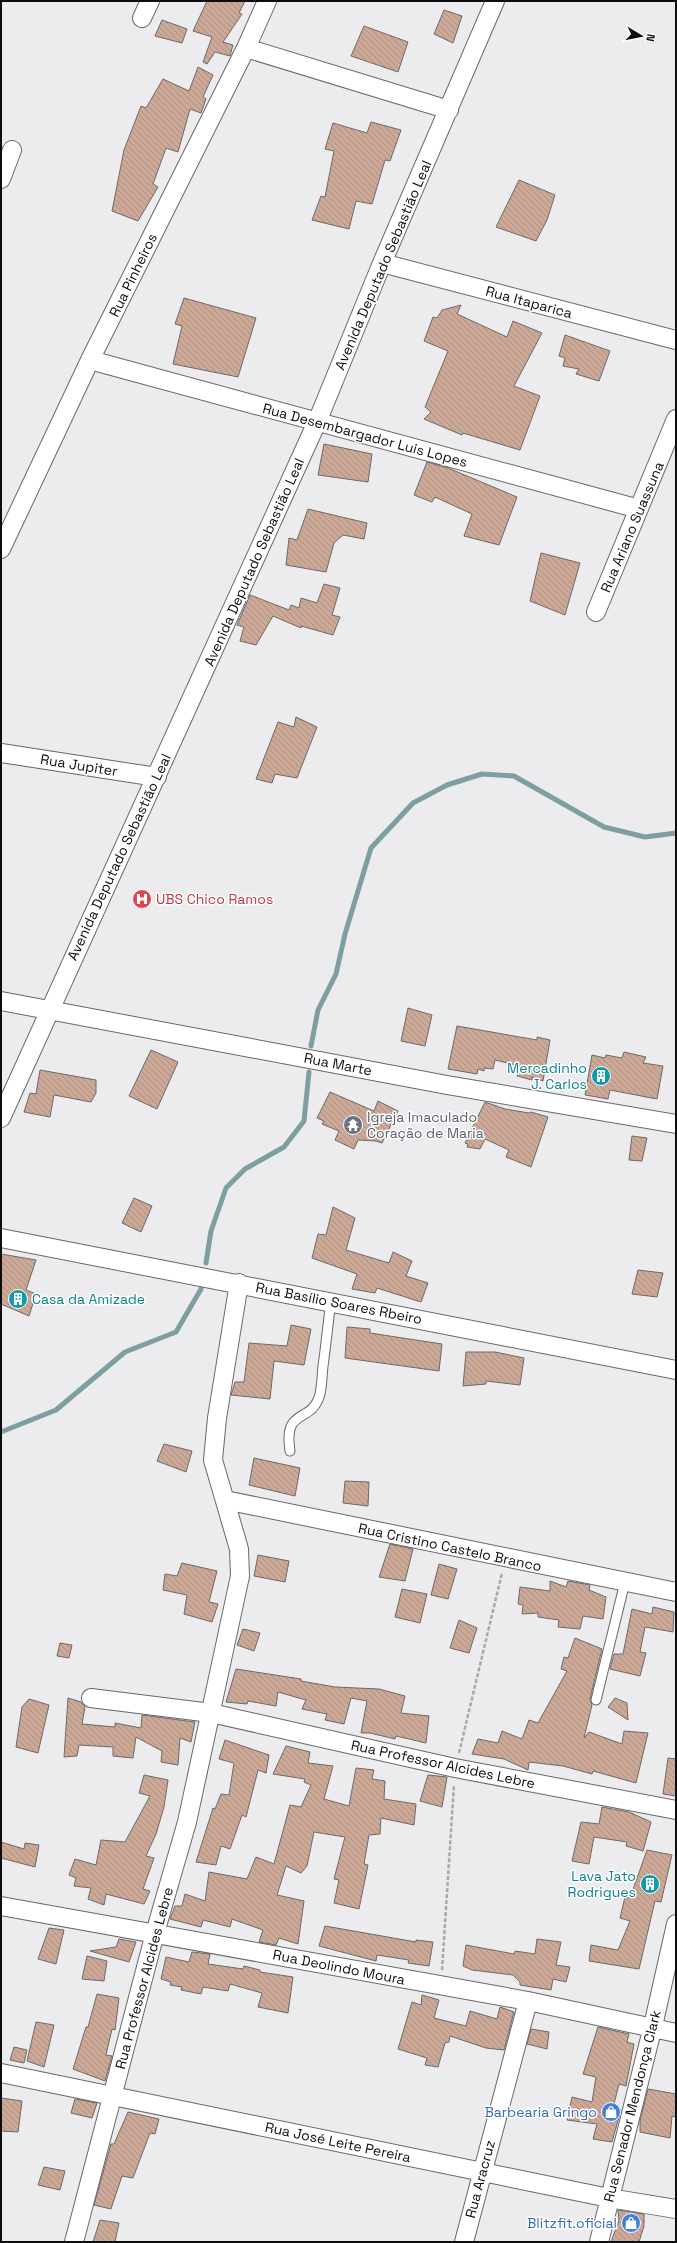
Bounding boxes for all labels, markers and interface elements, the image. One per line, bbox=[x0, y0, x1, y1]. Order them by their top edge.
north arrow bbox=[621, 16, 661, 56]
text: N bbox=[643, 33, 658, 43]
street label: Avenida Deputado Sebastião Leal bbox=[331, 158, 435, 372]
street label: Rua Pinheiros bbox=[105, 230, 161, 320]
street label: Rua Itaparica bbox=[484, 282, 574, 322]
street label: Rua Desembargador Luis Lopes bbox=[261, 399, 469, 471]
street label: Avenida Deputado Sebastião Leal bbox=[200, 455, 308, 669]
street label: Rua Ariano Suassuna bbox=[596, 459, 668, 595]
street label: Rua Jupiter bbox=[39, 750, 119, 780]
street label: Avenida Deputado Sebastião Leal bbox=[63, 751, 175, 963]
hospital icon: UBS Chico Ramos bbox=[131, 888, 153, 910]
place label: UBS Chico Ramos bbox=[156, 890, 273, 908]
street label: Rua Marte bbox=[302, 1049, 374, 1079]
place label: Mercadinho J. Carlos bbox=[507, 1059, 587, 1093]
building icon: Mercadinho J. Carlos bbox=[590, 1065, 612, 1087]
place label: Igreja Imaculado Coração de Maria bbox=[367, 1108, 484, 1142]
temple icon: Igreja Imaculado Coração de Maria bbox=[342, 1114, 364, 1136]
street label: Rua Basílio Soares Rbeiro bbox=[254, 1278, 424, 1328]
building icon: Casa da Amizade bbox=[7, 1288, 29, 1310]
place label: Casa da Amizade bbox=[32, 1290, 145, 1308]
street label: Rua Cristino Castelo Branco bbox=[357, 1519, 543, 1575]
street label: Rua Professor Alcides Lebre bbox=[349, 1736, 537, 1792]
place label: Lava Jato Rodrigues bbox=[568, 1867, 636, 1901]
building icon: Lava Jato Rodrigues bbox=[639, 1873, 661, 1895]
street label: Rua Professor Alcides Lebre bbox=[111, 1885, 177, 2071]
street label: Rua Deolindo Moura bbox=[271, 1945, 407, 1989]
street label: Rua Senador Mendonça Clark bbox=[599, 2008, 665, 2204]
shop icon: Barbearia Gringo bbox=[600, 2101, 622, 2123]
place label: Barbearia Gringo bbox=[485, 2103, 597, 2121]
street label: Rua José Leite Pereira bbox=[263, 2118, 413, 2166]
street label: Rua Aracruz bbox=[461, 2138, 499, 2220]
shop icon: Blitzfit.oficial bbox=[620, 2212, 642, 2234]
place label: Blitzfit.oficial bbox=[527, 2214, 617, 2232]

